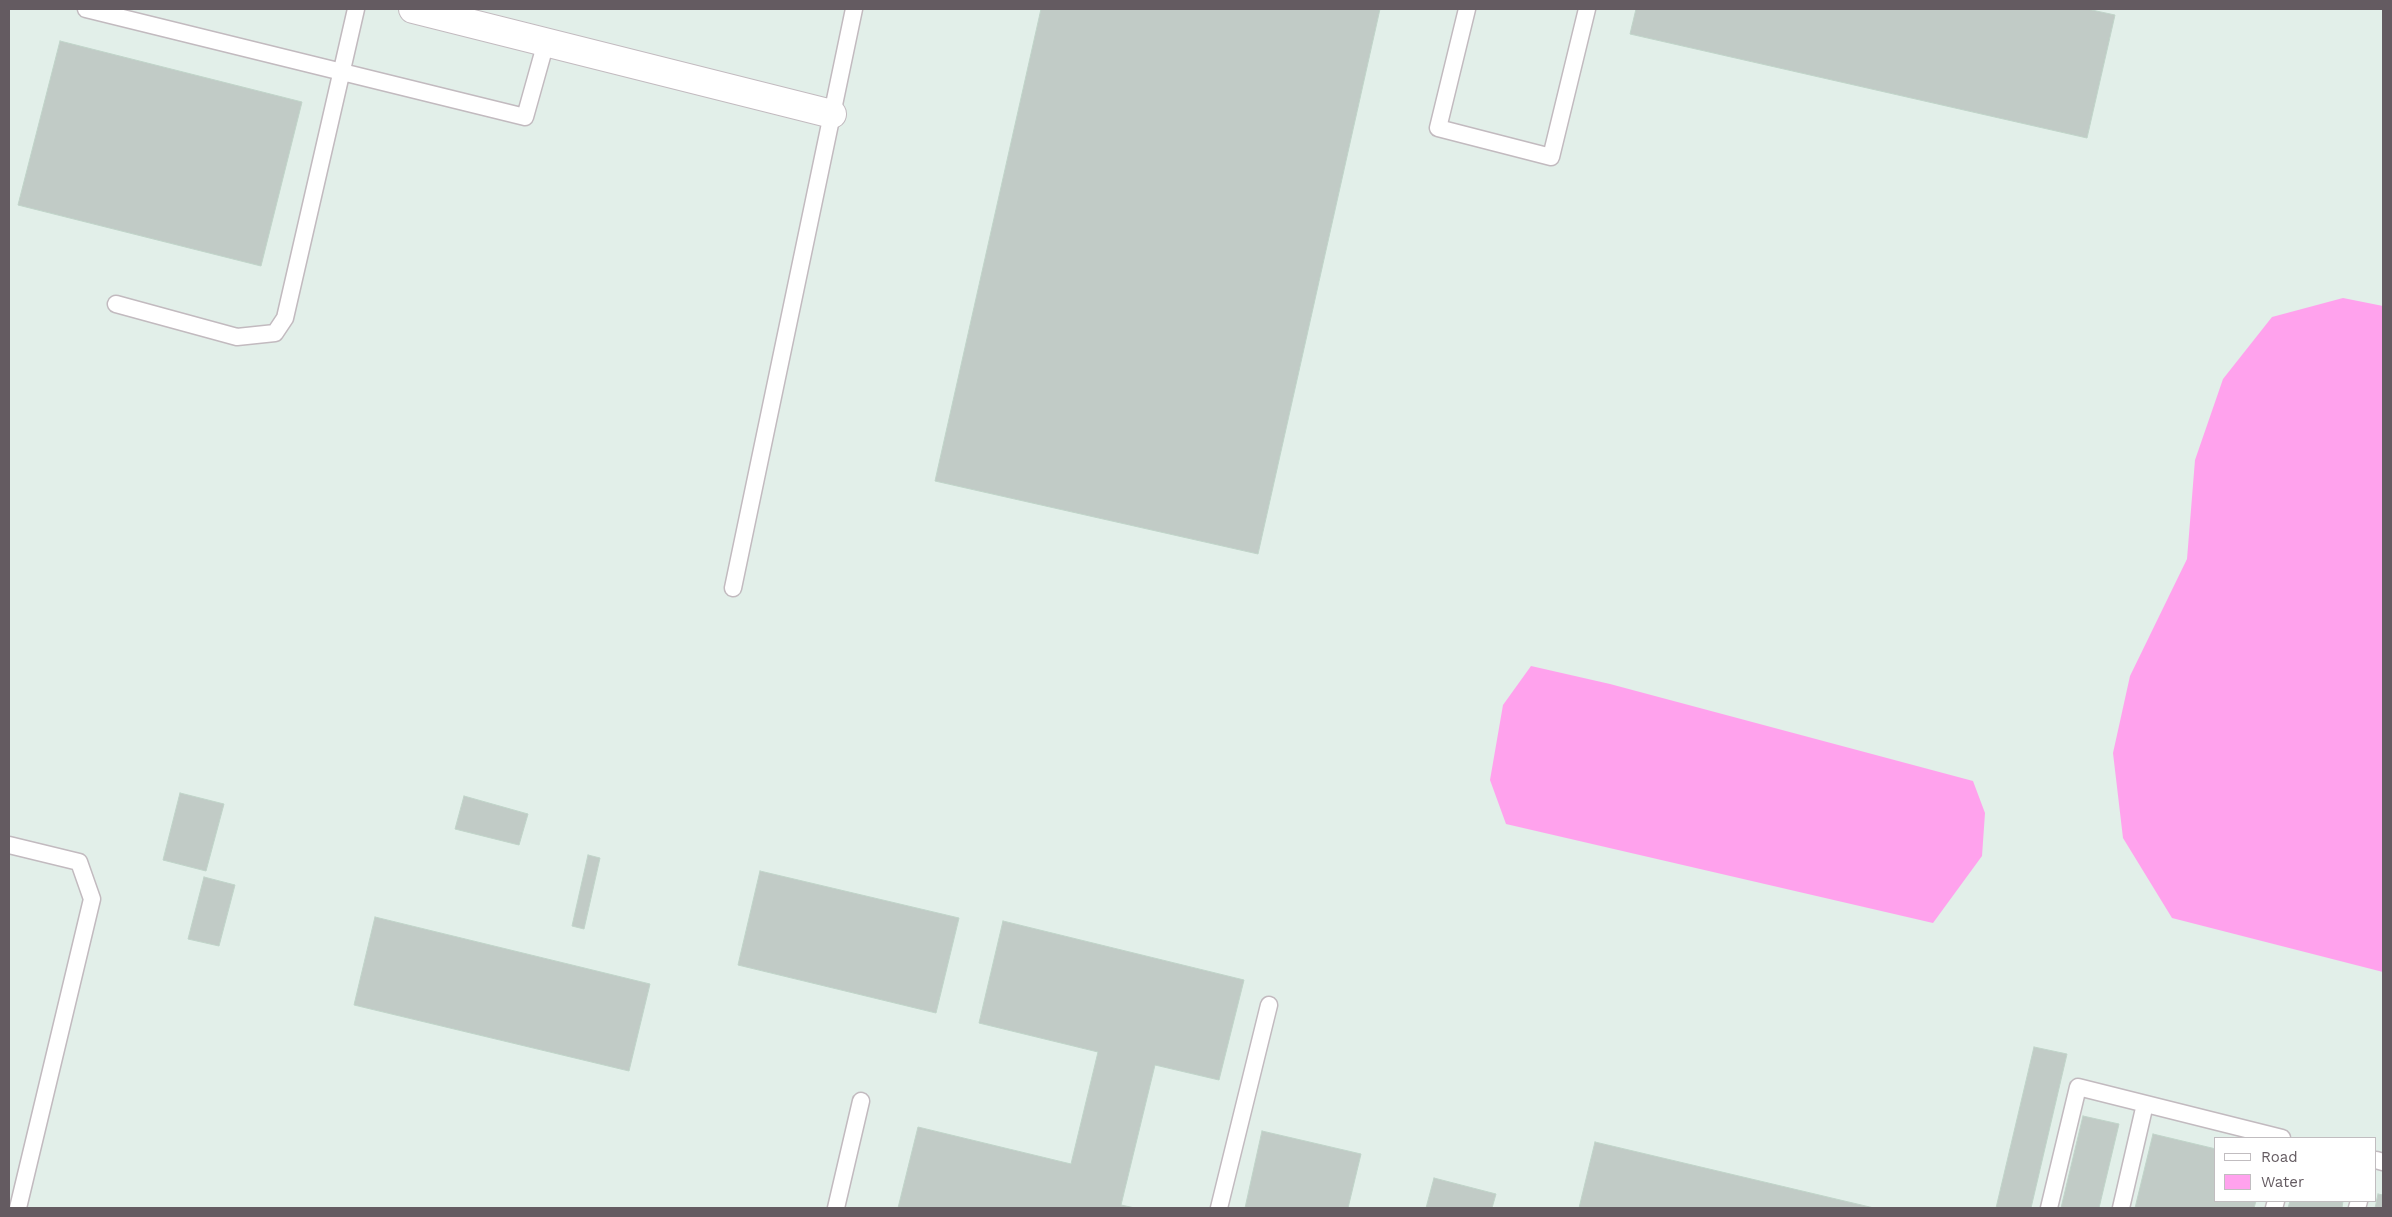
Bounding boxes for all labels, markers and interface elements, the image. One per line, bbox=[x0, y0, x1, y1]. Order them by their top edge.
legend bbox=[2214, 1137, 2377, 1202]
text: Road bbox=[2261, 1148, 2298, 1166]
text: Water bbox=[2261, 1173, 2304, 1191]

